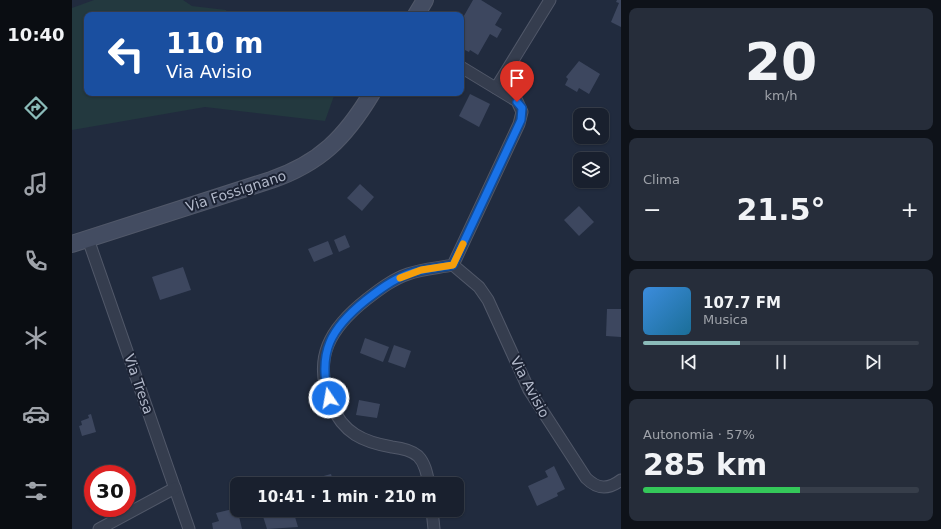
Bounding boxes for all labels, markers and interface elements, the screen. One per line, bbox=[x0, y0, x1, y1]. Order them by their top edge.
text: 10:40 bbox=[7, 24, 65, 45]
text: 110 m bbox=[166, 27, 263, 60]
icon: left bbox=[100, 28, 152, 80]
text: 20 bbox=[745, 32, 817, 92]
text: Via Avisio bbox=[166, 61, 252, 82]
pin bbox=[500, 61, 534, 102]
icon: arrive bbox=[506, 67, 528, 89]
text: km/h bbox=[765, 88, 797, 103]
icon: directions bbox=[22, 94, 50, 122]
map controls bbox=[573, 108, 609, 188]
button: search bbox=[573, 108, 609, 144]
button: layers bbox=[573, 152, 609, 188]
street label: Via Fossignano bbox=[184, 167, 288, 215]
icon: music bbox=[22, 170, 50, 198]
text: Clima bbox=[643, 172, 680, 187]
text: 21.5° bbox=[736, 192, 826, 227]
text: − bbox=[643, 197, 661, 222]
text: + bbox=[901, 197, 919, 222]
icon: phone bbox=[22, 247, 50, 275]
text: 107.7 FM bbox=[703, 294, 781, 312]
text: Musica bbox=[703, 312, 748, 327]
icon: climate bbox=[22, 324, 50, 352]
icon: previous bbox=[678, 351, 700, 373]
icon: pause bbox=[770, 351, 792, 373]
icon: next bbox=[862, 351, 884, 373]
street label: Via Tresa bbox=[121, 352, 157, 416]
street label: Via Avisio bbox=[507, 354, 553, 420]
position arrow bbox=[308, 377, 350, 419]
icon: car bbox=[22, 400, 50, 428]
text: Autonomia · 57% bbox=[643, 427, 755, 442]
text: 285 km bbox=[643, 447, 767, 482]
speed limit sign: 30 bbox=[84, 465, 136, 517]
icon: filters bbox=[22, 477, 50, 505]
text: 10:41 · 1 min · 210 m bbox=[257, 488, 437, 506]

